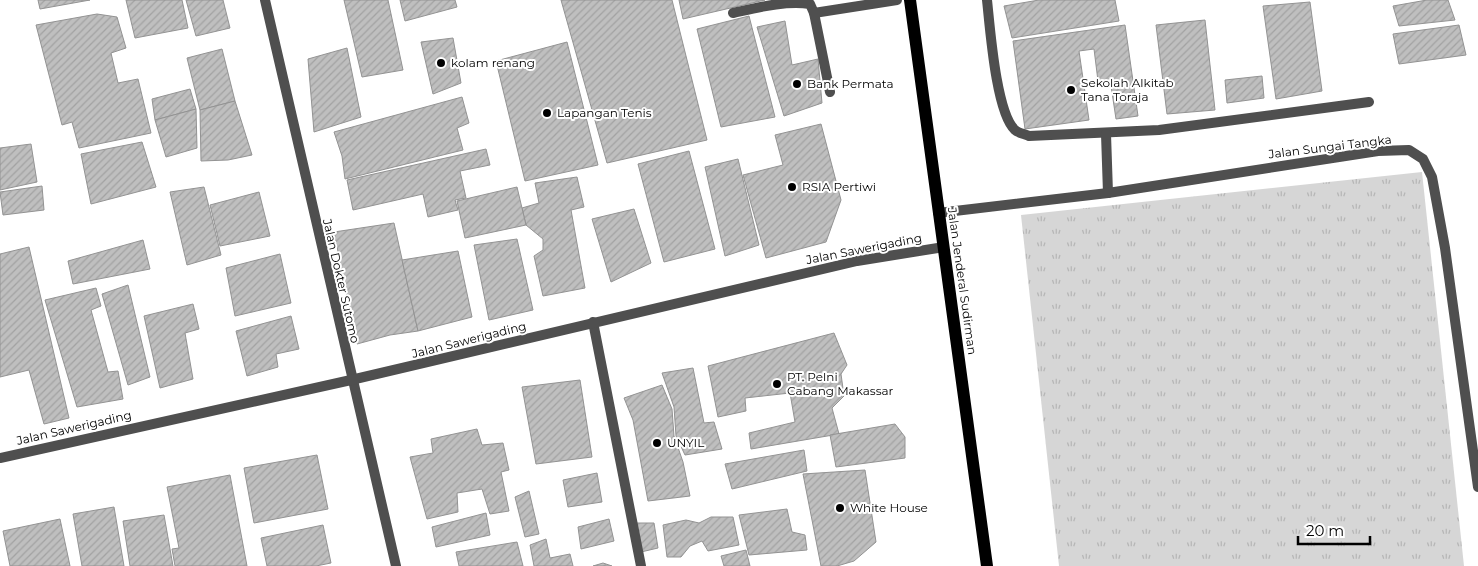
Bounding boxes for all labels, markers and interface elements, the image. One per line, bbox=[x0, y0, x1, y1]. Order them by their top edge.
place label: kolam renang bbox=[451, 55, 535, 70]
marker: kolam renang bbox=[435, 57, 447, 69]
place label: Sekolah Alkitab Tana Toraja bbox=[1081, 75, 1174, 104]
place label: Bank Permata bbox=[807, 76, 894, 91]
marker: Bank Permata bbox=[791, 78, 803, 90]
marker: Sekolah Alkitab Tana Toraja bbox=[1065, 84, 1077, 96]
place label: Lapangan Tenis bbox=[557, 105, 652, 120]
marker: Lapangan Tenis bbox=[541, 107, 553, 119]
street label: Jalan Sungai Tangka bbox=[1267, 132, 1392, 162]
place label: RSIA Pertiwi bbox=[802, 179, 876, 194]
marker: RSIA Pertiwi bbox=[786, 181, 798, 193]
street label: Jalan Jenderal Sudirman bbox=[945, 205, 980, 356]
street label: Jalan Dokter Sutomo bbox=[320, 216, 363, 344]
street label: Jalan Sawerigading bbox=[804, 230, 923, 267]
street label: Jalan Sawerigading bbox=[409, 318, 528, 361]
place label: PT. Pelni Cabang Makassar bbox=[787, 369, 894, 398]
marker: PT. Pelni Cabang Makassar bbox=[771, 378, 783, 390]
street label: Jalan Sawerigading bbox=[14, 407, 133, 448]
place label: UNYIL bbox=[667, 435, 704, 450]
marker: UNYIL bbox=[651, 437, 663, 449]
place label: White House bbox=[850, 500, 928, 515]
marker: White House bbox=[834, 502, 846, 514]
scale bar bbox=[1298, 514, 1370, 546]
text: 20 m bbox=[1306, 521, 1344, 540]

